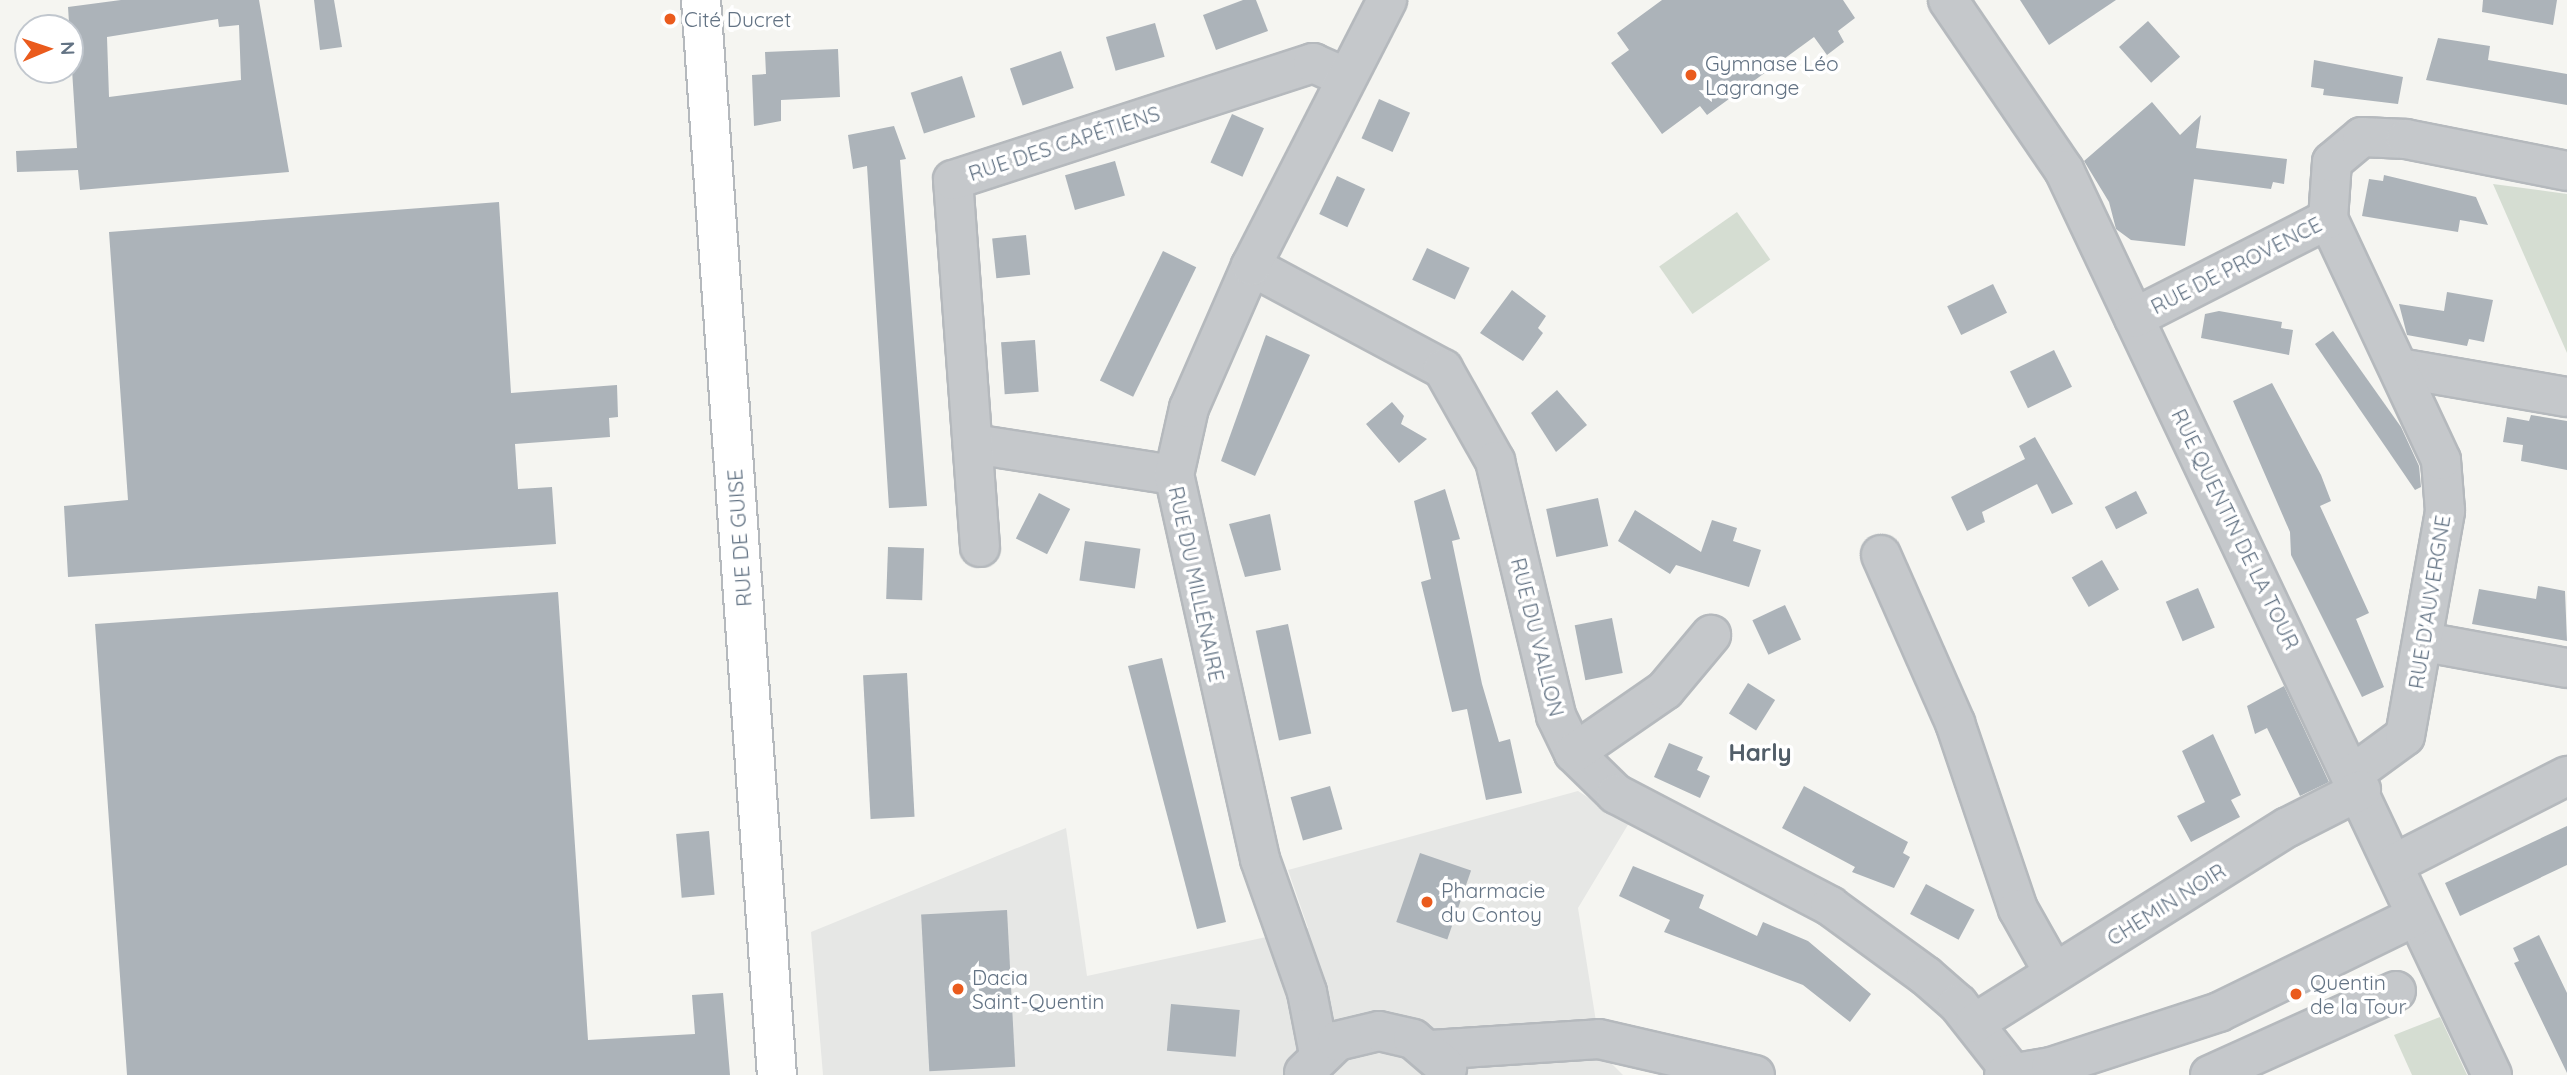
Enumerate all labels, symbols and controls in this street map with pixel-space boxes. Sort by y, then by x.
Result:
place label: Cité Ducret [684,6,791,32]
marker: Cité Ducret [662,11,678,27]
north arrow [14,14,84,84]
text: N [56,41,80,56]
place label: Gymnase Léo Lagrange [1705,50,1839,100]
marker: Gymnase Léo Lagrange [1683,67,1699,83]
street label: RUE DES CAPÉTIENS [965,100,1163,186]
street label: RUE DE PROVENCE [2146,211,2326,319]
street label: RUE QUENTIN DE LA TOUR [2167,405,2305,653]
street label: RUE DE GUISE [722,468,756,608]
street label: RUE DU MILLÉNAIRE [1164,484,1230,684]
street label: RUE D'AUVERGNE [2403,513,2455,691]
street label: RUE DU VALLON [1506,555,1570,719]
district label: Harly [1729,739,1791,767]
street label: CHEMIN NOIR [2102,858,2230,950]
place label: Pharmacie du Contoy [1441,877,1545,927]
marker: Pharmacie du Contoy [1419,894,1435,910]
place label: Dacia Saint-Quentin [972,964,1104,1014]
place label: Quentin de la Tour [2310,969,2406,1019]
marker: Dacia Saint-Quentin [950,981,966,997]
marker: Quentin de la Tour [2288,986,2304,1002]

